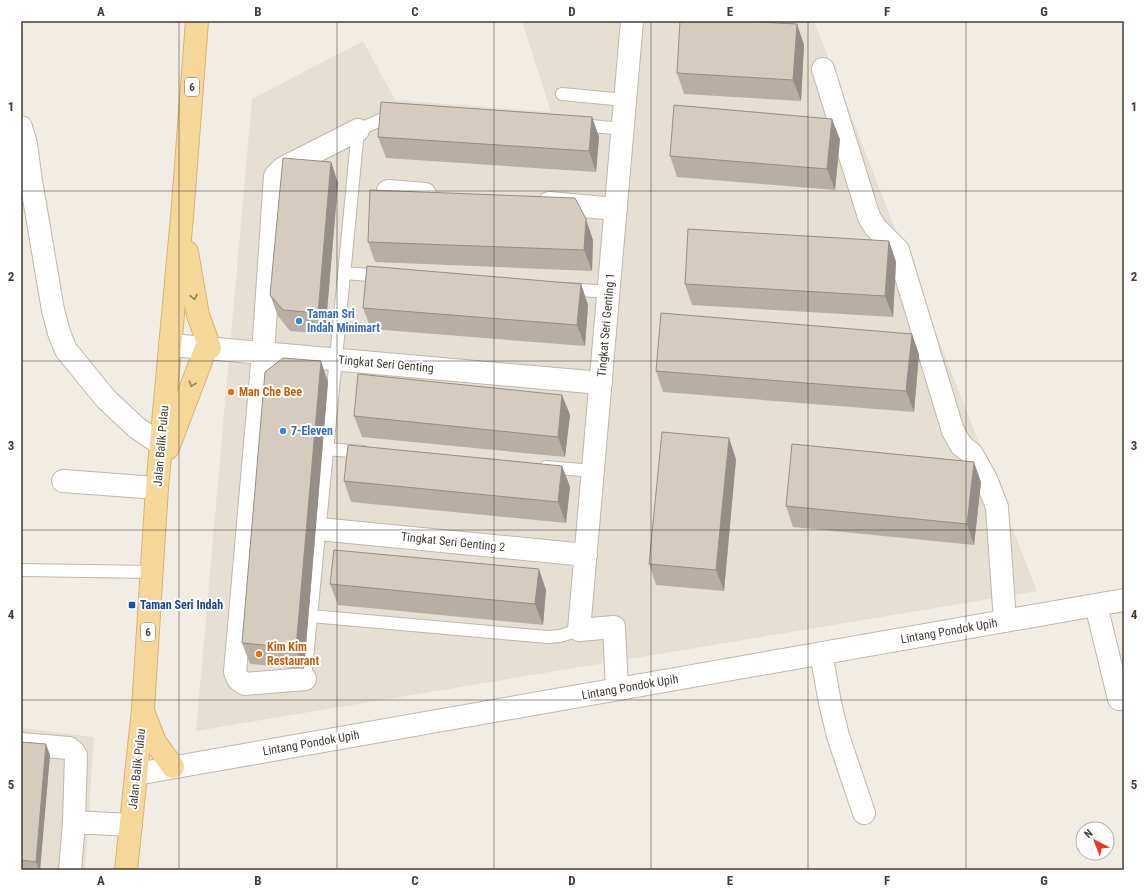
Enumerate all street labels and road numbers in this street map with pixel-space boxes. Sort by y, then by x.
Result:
road number: 6 [185,78,199,96]
street label: Tingkat Seri Genting 1 [594,272,618,378]
street label: Tingkat Seri Genting [338,353,434,375]
street label: Jalan Balik Pulau [150,405,172,487]
street label: Tingkat Seri Genting 2 [400,530,506,554]
street label: Lintang Pondok Upih [900,616,999,646]
road number: 6 [141,623,155,641]
street label: Lintang Pondok Upih [581,672,680,702]
street label: Jalan Balik Pulau [126,728,148,810]
street label: Lintang Pondok Upih [262,728,361,758]

